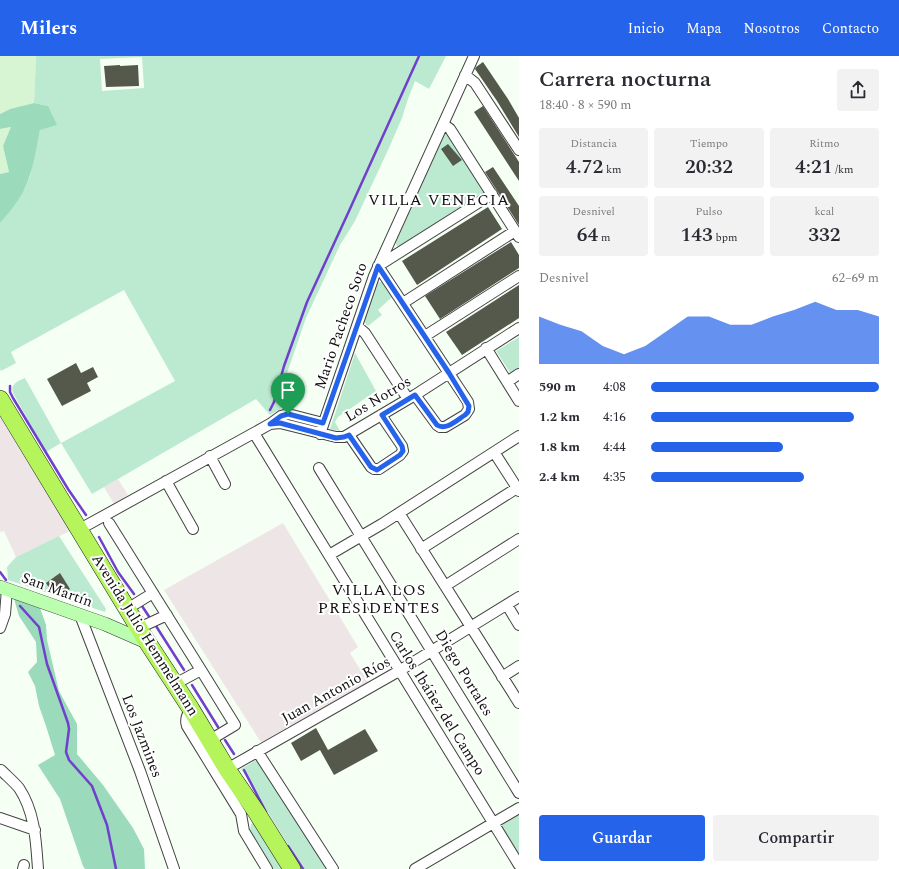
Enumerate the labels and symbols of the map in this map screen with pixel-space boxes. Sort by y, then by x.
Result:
district label: VILLA VENECIA [368,188,510,212]
street label: Mario Pacheco Soto [309,259,373,393]
street label: Los Notros [340,370,416,428]
pin [271,373,305,414]
street label: Avenida Julio Hemmelmann [86,549,205,721]
street label: San Martín [18,566,96,614]
district label: VILLA LOS PRESIDENTES [318,578,440,620]
street label: Diego Portales [429,625,499,721]
street label: Carlos Ibáñez del Campo [383,626,491,780]
street label: Juan Antonio Ríos [277,650,395,730]
street label: Los Jazmines [116,691,168,781]

